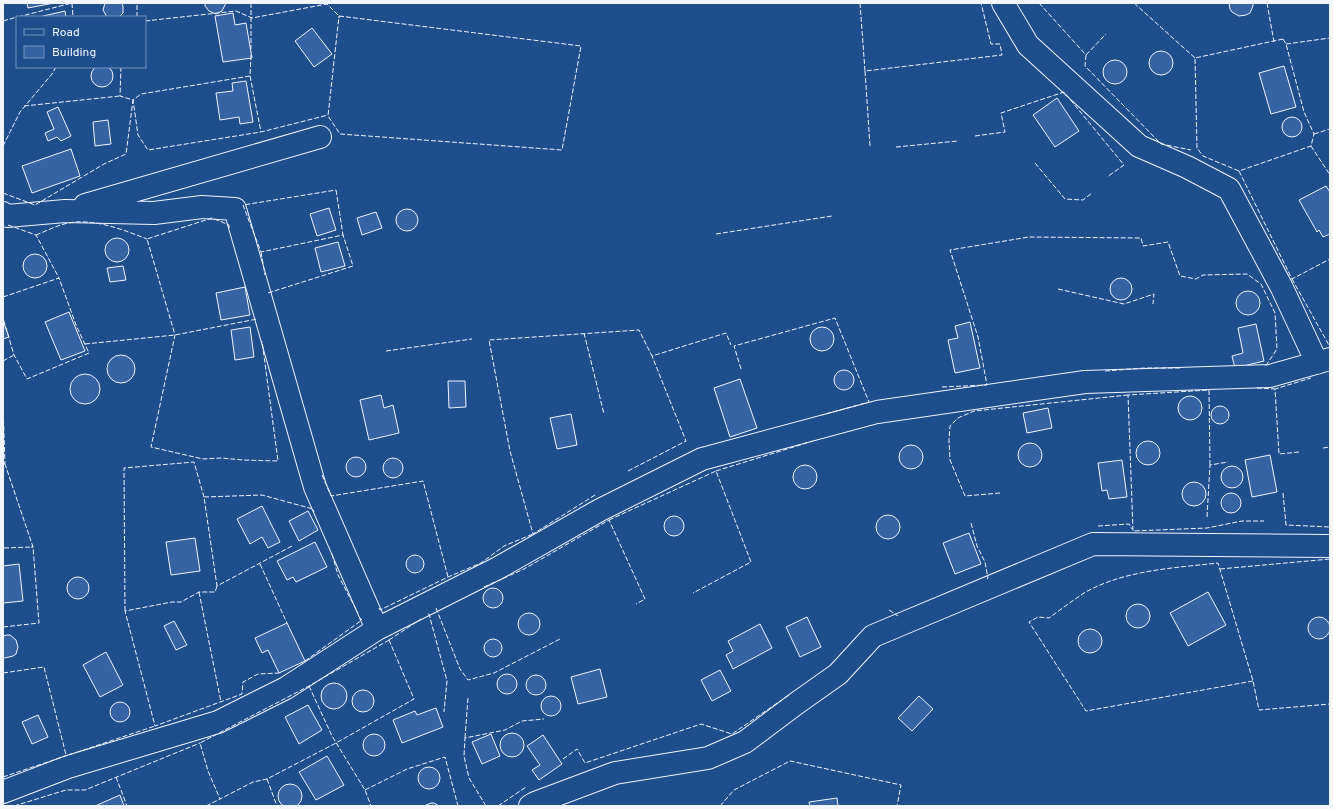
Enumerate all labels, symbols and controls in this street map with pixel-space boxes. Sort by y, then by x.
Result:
legend [16,16,146,68]
text: Road [52,25,80,41]
text: Building [52,45,96,61]

